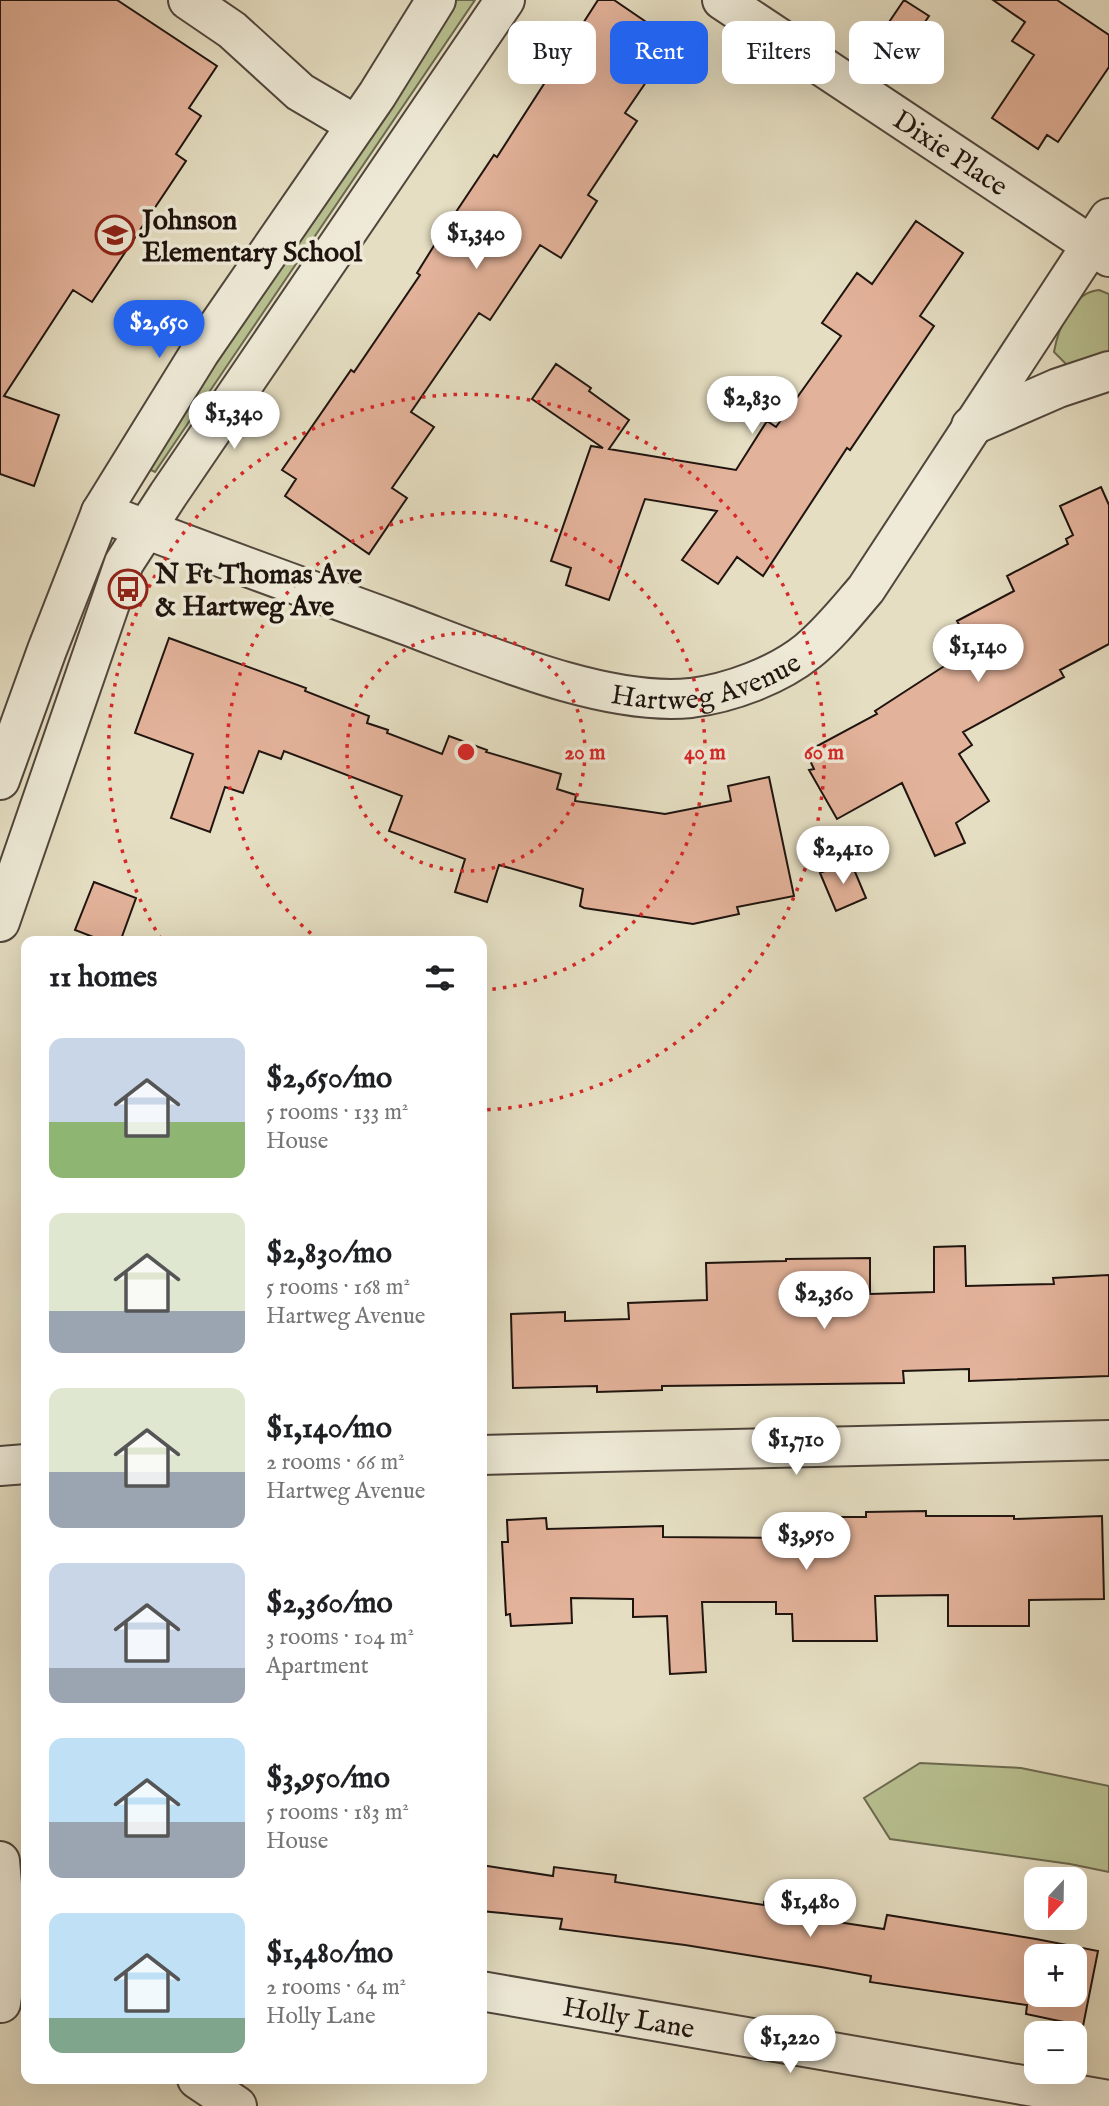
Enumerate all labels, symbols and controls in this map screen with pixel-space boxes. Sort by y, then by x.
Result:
chip: Buy [508,21,596,84]
chip: Rent [610,21,708,84]
chip: Filters [722,21,835,84]
chip: New [849,21,944,84]
street label: Dixie Place [886,103,1014,205]
place label: Johnson Elementary School [138,204,363,271]
pin: $1,340 [419,212,533,271]
school or university icon: Johnson Elementary School [94,214,136,256]
text: $1,340 [447,219,505,248]
pin: $2,650 [102,300,216,360]
text: $2,650 [130,308,188,337]
pin: $2,830 [695,376,809,436]
text: $2,830 [723,384,781,413]
pin: $1,340 [177,392,291,451]
text: $1,340 [205,399,263,428]
place label: N Ft Thomas Ave & Hartweg Ave [154,558,362,625]
bus stop icon: N Ft Thomas Ave & Hartweg Ave [107,568,149,610]
pin: $1,140 [921,624,1035,684]
text: $1,140 [949,632,1007,661]
street label: Hartweg Avenue [608,646,808,719]
centre of rings [454,740,478,764]
text: 20 m [565,740,606,767]
text: 40 m [684,740,726,767]
text: 60 m [804,740,845,767]
pin: $2,410 [786,826,900,886]
text: $2,410 [812,834,874,863]
text: 11 homes [49,959,157,997]
icon: filters [421,959,459,997]
text: $2,650/mo [266,1060,392,1098]
icon: home [105,1066,189,1150]
text: 5 rooms · 133 m² [266,1098,409,1127]
text: House [266,1127,328,1156]
text: $2,830/mo [266,1235,392,1273]
icon: home [105,1241,189,1325]
pin: $2,360 [767,1272,881,1331]
text: 5 rooms · 168 m² [266,1273,410,1302]
text: $2,360 [794,1279,854,1308]
text: Hartweg Avenue [266,1302,425,1331]
text: $1,140/mo [266,1410,392,1448]
icon: home [105,1416,189,1500]
pin: $1,710 [739,1418,853,1477]
text: $1,710 [768,1425,824,1454]
text: 2 rooms · 66 m² [266,1448,405,1477]
text: Hartweg Avenue [266,1477,425,1506]
pin: $3,950 [749,1512,863,1572]
text: $3,950 [777,1520,835,1549]
text: $2,360/mo [266,1585,393,1623]
icon: home [105,1591,189,1675]
text: 3 rooms · 104 m² [266,1623,414,1652]
text: Apartment [266,1652,369,1681]
text: $3,950/mo [266,1760,390,1798]
icon: home [105,1766,189,1850]
text: 5 rooms · 183 m² [266,1798,409,1827]
text: House [266,1827,328,1856]
north arrow [1024,1867,1087,1930]
map controls [1024,1867,1087,2084]
pin: $1,480 [753,1880,867,1939]
text: $1,480 [780,1887,840,1916]
text: $1,480/mo [266,1935,393,1973]
icon: home [105,1941,189,2025]
button: + [1024,1944,1087,2007]
text: 2 rooms · 64 m² [266,1973,406,2002]
street label: Holly Lane [560,1990,697,2048]
text: Holly Lane [266,2002,375,2031]
pin: $1,220 [733,2016,847,2075]
button: − [1024,2021,1087,2084]
text: $1,220 [760,2023,820,2052]

